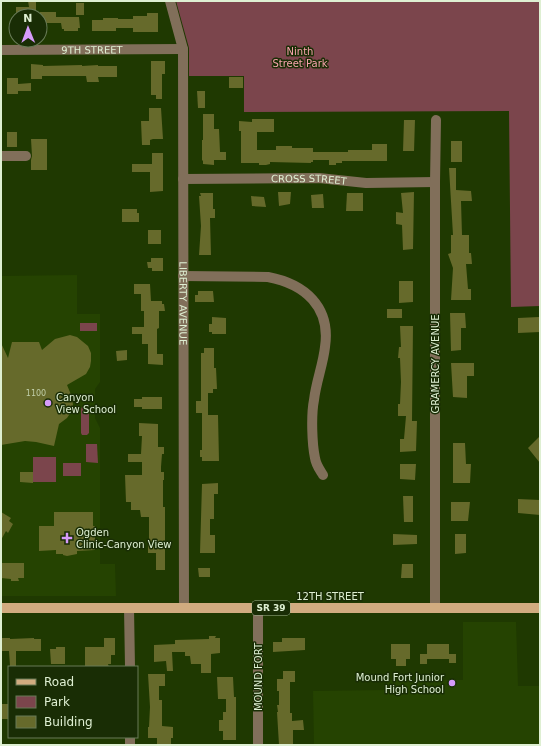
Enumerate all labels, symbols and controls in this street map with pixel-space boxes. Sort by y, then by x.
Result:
north arrow [8,8,48,48]
text: N [23,12,33,25]
street label: 9TH STREET [61,44,124,55]
park label: Ninth Street Park [272,46,328,69]
street label: CROSS STREET [271,172,348,187]
street label: LIBERTY AVENUE [178,261,189,345]
street label: GRAMERCY AVENUE [430,314,441,414]
house number: 1100 [26,389,46,398]
place label: Canyon View School [56,392,116,415]
marker: Canyon View School [43,398,53,408]
place label: Ogden Clinic-Canyon View [76,527,172,550]
marker: Ogden Clinic-Canyon View [61,532,73,544]
street label: 12TH STREET [296,591,365,602]
road number: SR 39 [252,601,290,615]
street label: MOUND FORT [253,642,264,711]
legend [8,666,138,738]
place label: Mound Fort Junior High School [356,672,445,695]
text: Road [44,675,74,689]
marker: Mound Fort Junior High School [447,678,457,688]
text: Park [44,695,70,709]
text: Building [44,715,93,729]

